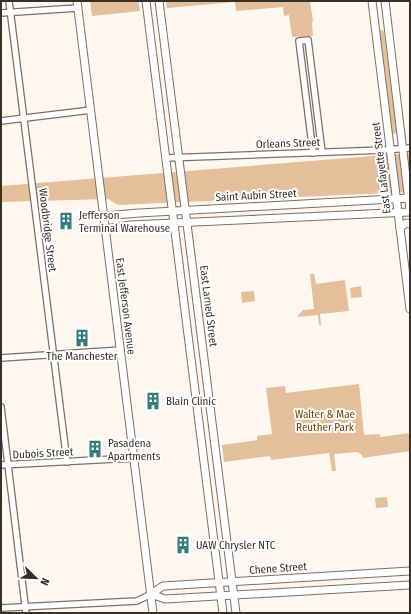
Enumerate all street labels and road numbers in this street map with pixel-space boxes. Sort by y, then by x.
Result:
street label: East Lafayette Street [369,121,394,214]
street label: Orleans Street [256,136,321,151]
street label: Saint Aubin Street [215,187,297,204]
street label: Woodbridge Street [36,188,59,273]
street label: East Jefferson Avenue [113,257,138,355]
street label: East Larned Street [197,265,220,348]
street label: Dubois Street [12,445,74,462]
street label: Chene Street [249,560,308,577]

